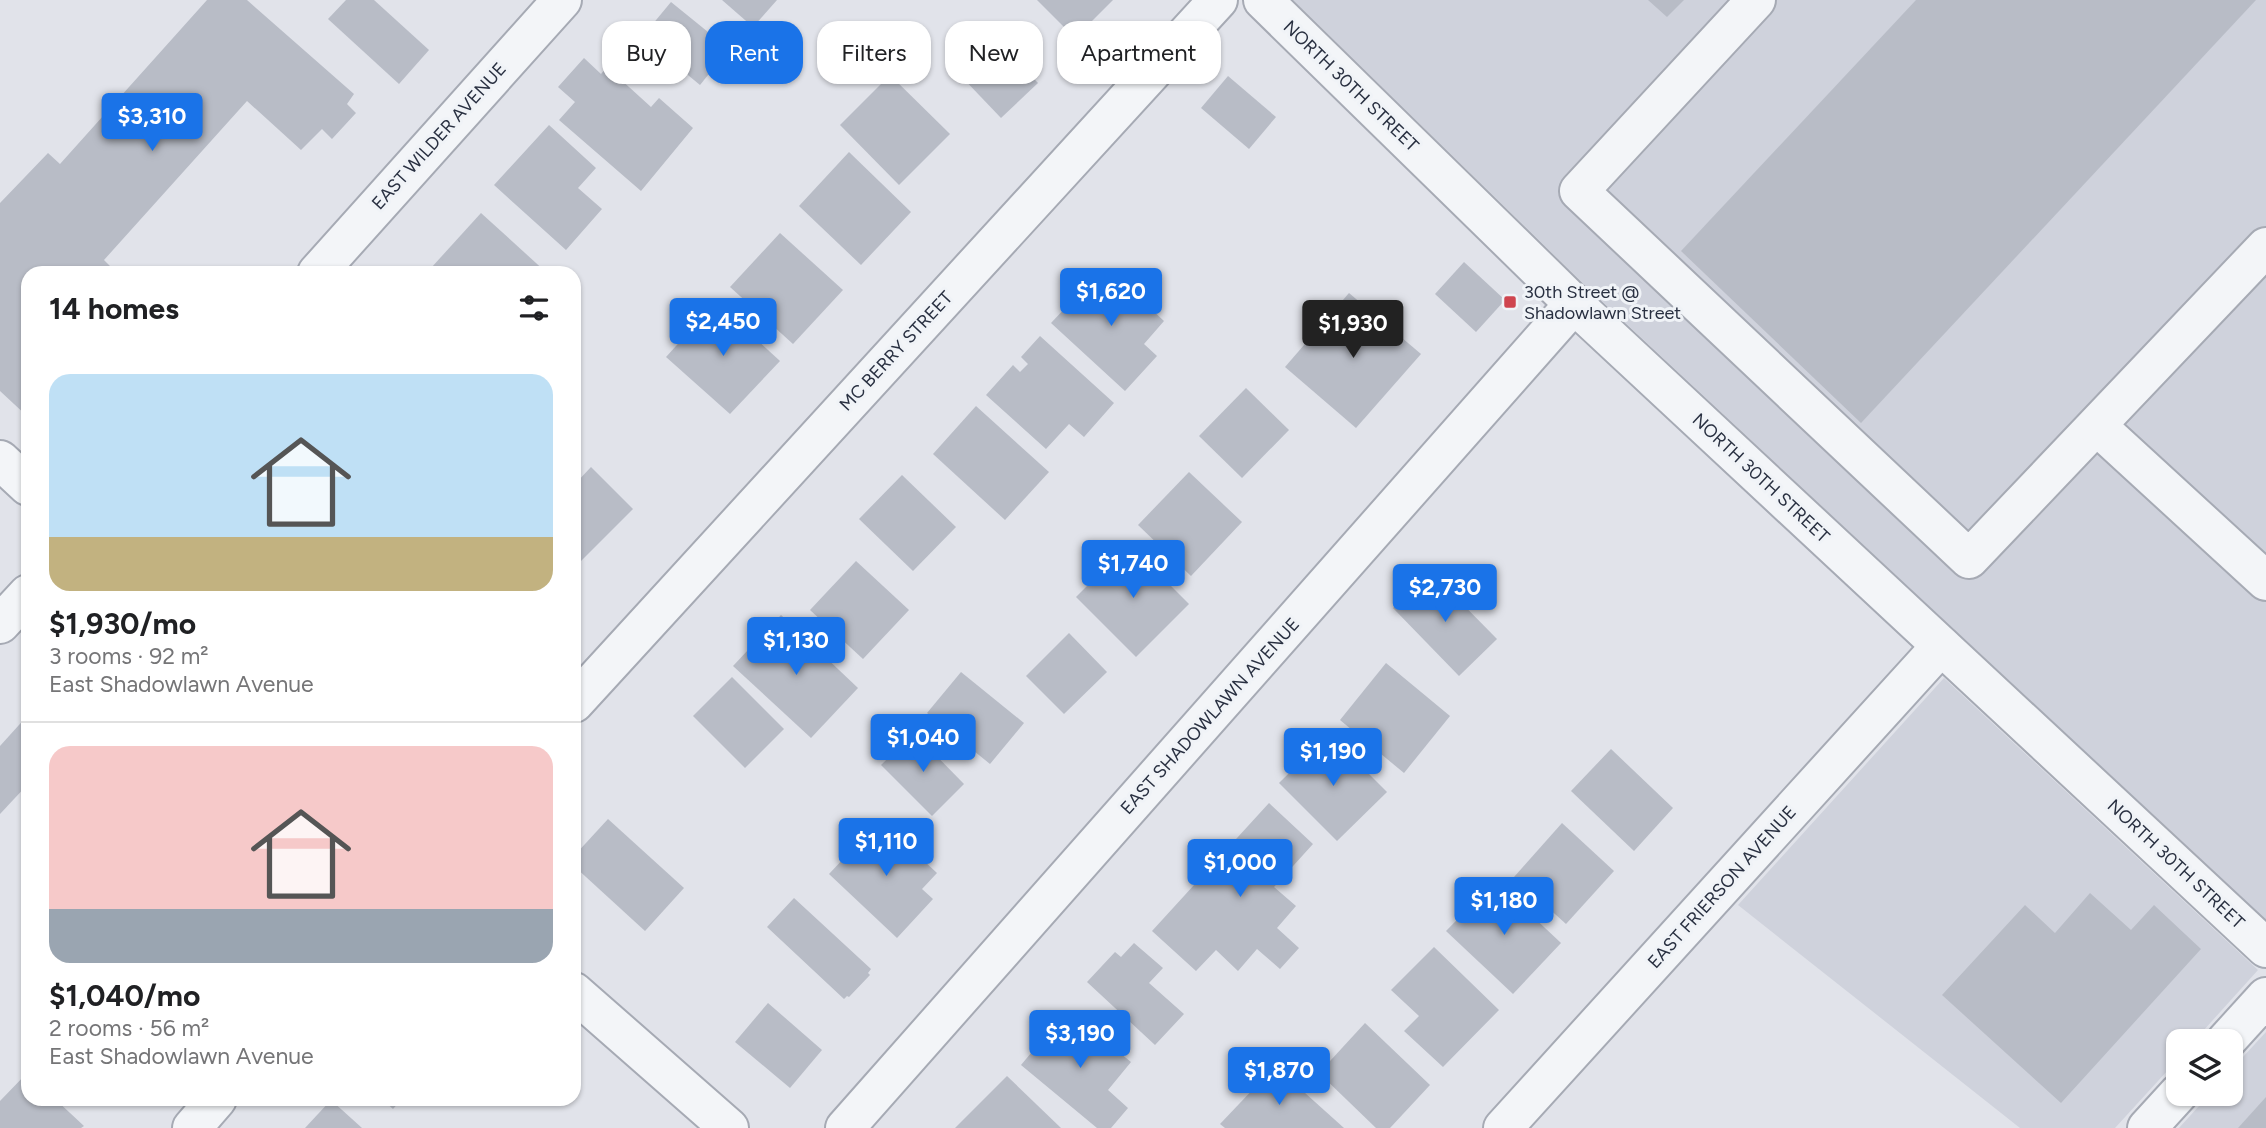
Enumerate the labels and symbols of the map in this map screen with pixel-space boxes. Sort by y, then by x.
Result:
street label: NORTH 30TH STREET [1279,16,1423,156]
street label: EAST WILDER AVENUE [367,58,511,214]
pin: $3,310 [95,94,209,153]
pin: $1,620 [1054,268,1168,328]
place label: 30th Street @ Shadowlawn Street [1524,281,1681,324]
street label: MC BERRY STREET [835,287,957,415]
marker: 30th Street @ Shadowlawn Street [1502,294,1518,310]
pin: $2,450 [666,298,780,358]
pin: $1,930 [1296,300,1410,360]
street label: NORTH 30TH STREET [1688,409,1834,547]
pin: $1,740 [1076,540,1190,600]
pin: $2,730 [1388,564,1502,624]
street label: EAST SHADOWLAWN AVENUE [1116,613,1304,819]
pin: $1,130 [739,618,853,677]
pin: $1,040 [866,714,980,774]
pin: $1,190 [1276,728,1390,788]
street label: NORTH 30TH STREET [2103,795,2249,933]
street label: EAST FRIERSON AVENUE [1643,801,1801,973]
pin: $1,110 [829,818,943,878]
pin: $1,000 [1183,839,1297,899]
pin: $1,180 [1447,878,1561,937]
pin: $3,190 [1023,1010,1137,1070]
pin: $1,870 [1222,1048,1336,1107]

